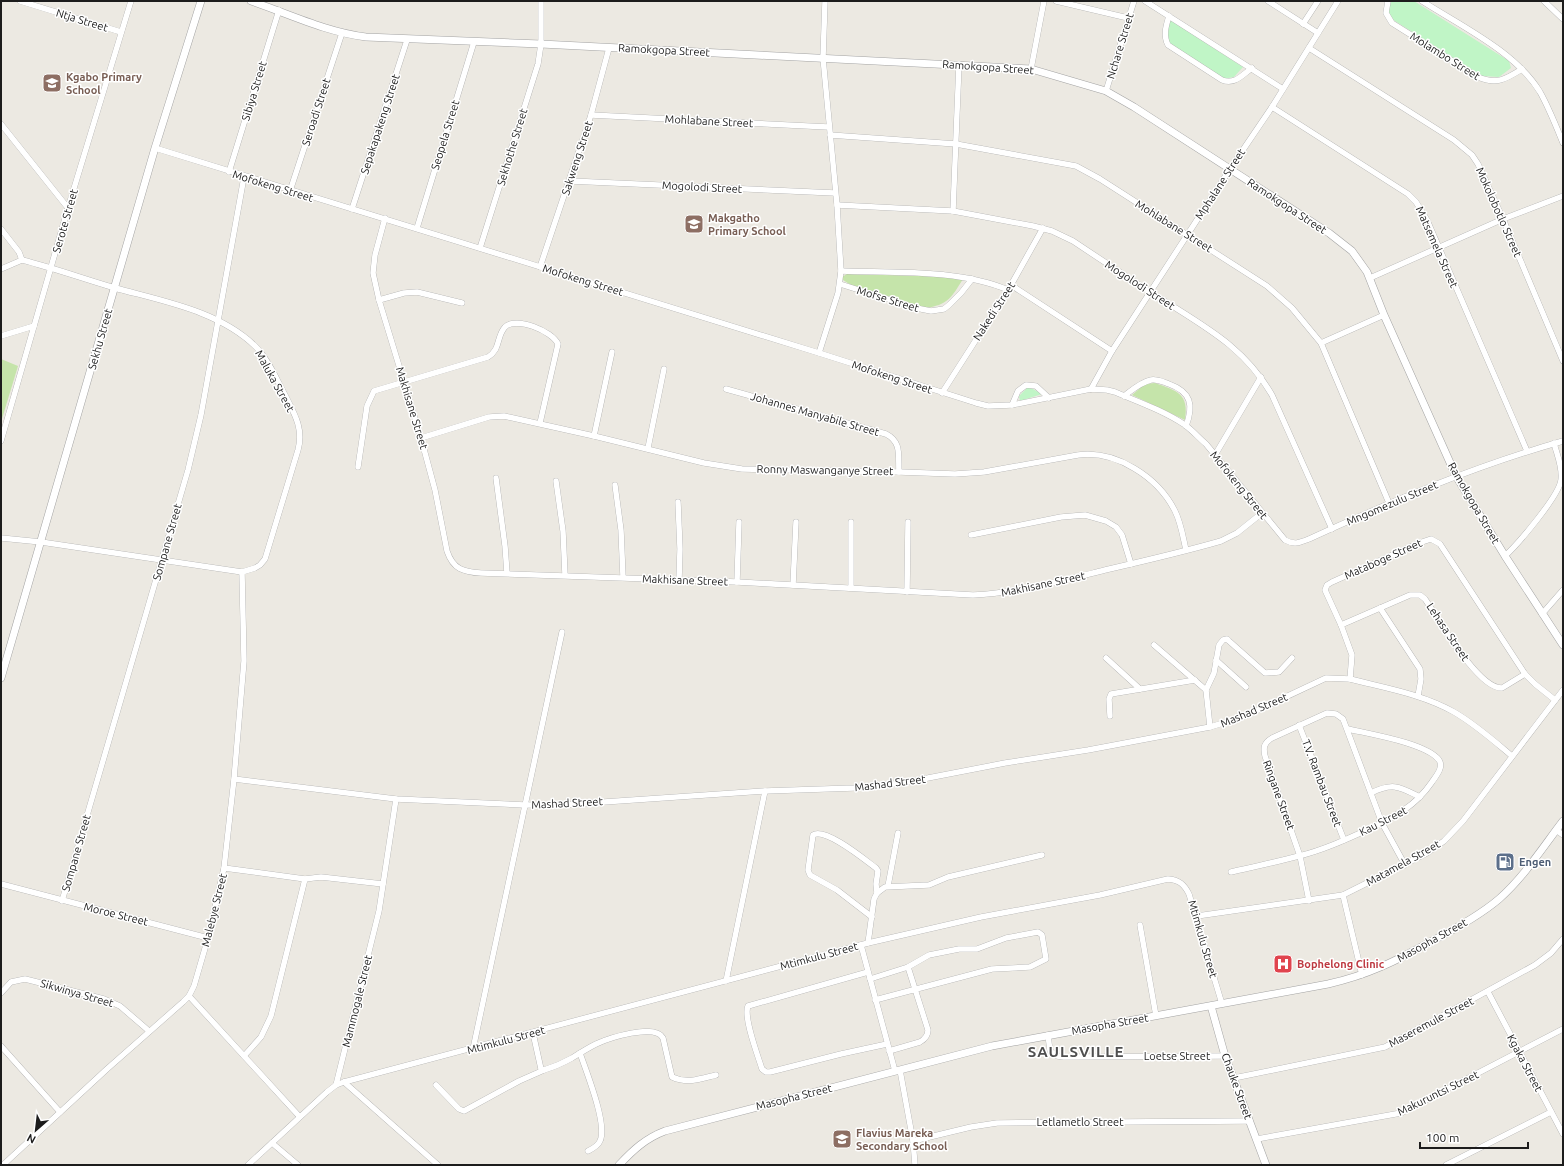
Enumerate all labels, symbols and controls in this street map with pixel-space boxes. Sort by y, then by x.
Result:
street label: Ntja Street [55,6,110,34]
street label: Nchare Street [1104,11,1136,80]
street label: Molambo Street [1408,30,1483,83]
street label: Ramokgopa Street [618,42,711,58]
street label: Ramokgopa Street [942,58,1035,76]
street label: Sibiya Street [239,59,269,122]
place label: Kgabo Primary School [66,71,142,96]
school or university icon: Kgabo Primary School [41,72,63,94]
street label: Sepakapakeng Street [358,72,402,176]
street label: Seroadi Street [299,76,333,147]
street label: Seopela Street [429,98,462,171]
street label: Sekhothe Street [495,106,530,187]
street label: Mohlabane Street [664,113,754,129]
street label: Sakweng Street [559,119,595,197]
street label: Mphalane Street [1193,146,1248,222]
street label: Mokolobotlo Street [1474,165,1524,259]
street label: Mofokeng Street [231,168,316,204]
street label: Ramokgopa Street [1245,176,1329,236]
street label: Mogolodi Street [662,179,743,195]
street label: Serote Street [50,187,80,254]
street label: Mohlabane Street [1133,197,1215,255]
street label: Matsemela Street [1414,204,1461,290]
place label: Makgatho Primary School [708,212,787,237]
school or university icon: Makgatho Primary School [683,213,705,235]
street label: Mogolodi Street [1103,258,1178,312]
street label: Mofokeng Street [541,262,626,298]
street label: Nakedi Street [971,279,1018,342]
street label: Mofse Street [856,284,921,314]
street label: Sekhu Street [86,306,115,371]
street label: Maluka Street [253,348,297,415]
street label: Mofokeng Street [850,358,934,396]
street label: Makhisane Street [394,365,430,451]
street label: Johannes Manyabile Street [749,390,881,438]
street label: Mofokeng Street [1208,449,1270,522]
street label: Ramokgopa Street [1446,460,1502,546]
street label: Ronny Maswanganye Street [757,463,894,477]
street label: Mngomezulu Street [1345,478,1440,528]
street label: Sompane Street [150,502,184,582]
street label: Mataboge Street [1342,536,1424,581]
street label: Makhisane Street [1000,569,1087,599]
street label: Makhisane Street [642,573,729,588]
street label: Lehasa Street [1424,601,1472,664]
street label: Mashad Street [1219,690,1290,730]
street label: T.V. Rambau Street [1300,738,1344,829]
street label: Ringane Street [1261,758,1297,832]
street label: Mashad Street [854,773,927,793]
street label: Mashad Street [531,795,604,811]
street label: Kau Street [1357,804,1409,838]
street label: Sompane Street [59,813,93,893]
street label: Matamela Street [1364,837,1443,888]
fuel station icon: Engen [1494,851,1516,873]
place label: Engen [1519,856,1551,868]
street label: Malebye Street [199,871,229,948]
street label: Mtimkulu Street [1186,899,1220,980]
street label: Moroe Street [83,900,150,928]
street label: Masopha Street [1395,916,1470,964]
street label: Mtimkulu Street [779,940,860,972]
street label: Mammogale Street [340,953,374,1048]
hospital icon: Bophelong Clinic [1272,953,1294,975]
place label: Bophelong Clinic [1297,958,1385,970]
street label: Sikwinya Street [39,977,116,1009]
street label: Maseremule Street [1387,994,1476,1049]
street label: Masopha Street [1071,1011,1150,1037]
street label: Mtimkulu Street [466,1024,547,1056]
street label: Kgaka Street [1505,1032,1545,1094]
district label: SAULSVILLE [1028,1043,1124,1060]
street label: Loetse Street [1144,1050,1211,1062]
street label: Chauke Street [1219,1051,1255,1121]
street label: Makuruntsi Street [1395,1068,1481,1118]
street label: Masopha Street [755,1082,834,1112]
north arrow [16,1110,56,1150]
street label: Letlametlo Street [1037,1116,1124,1128]
scale bar [1420,1124,1528,1150]
place label: Flavius Mareka Secondary School [856,1127,948,1152]
school or university icon: Flavius Mareka Secondary School [831,1128,853,1150]
text: 100 m [1426,1131,1459,1144]
text: N [25,1132,38,1146]

